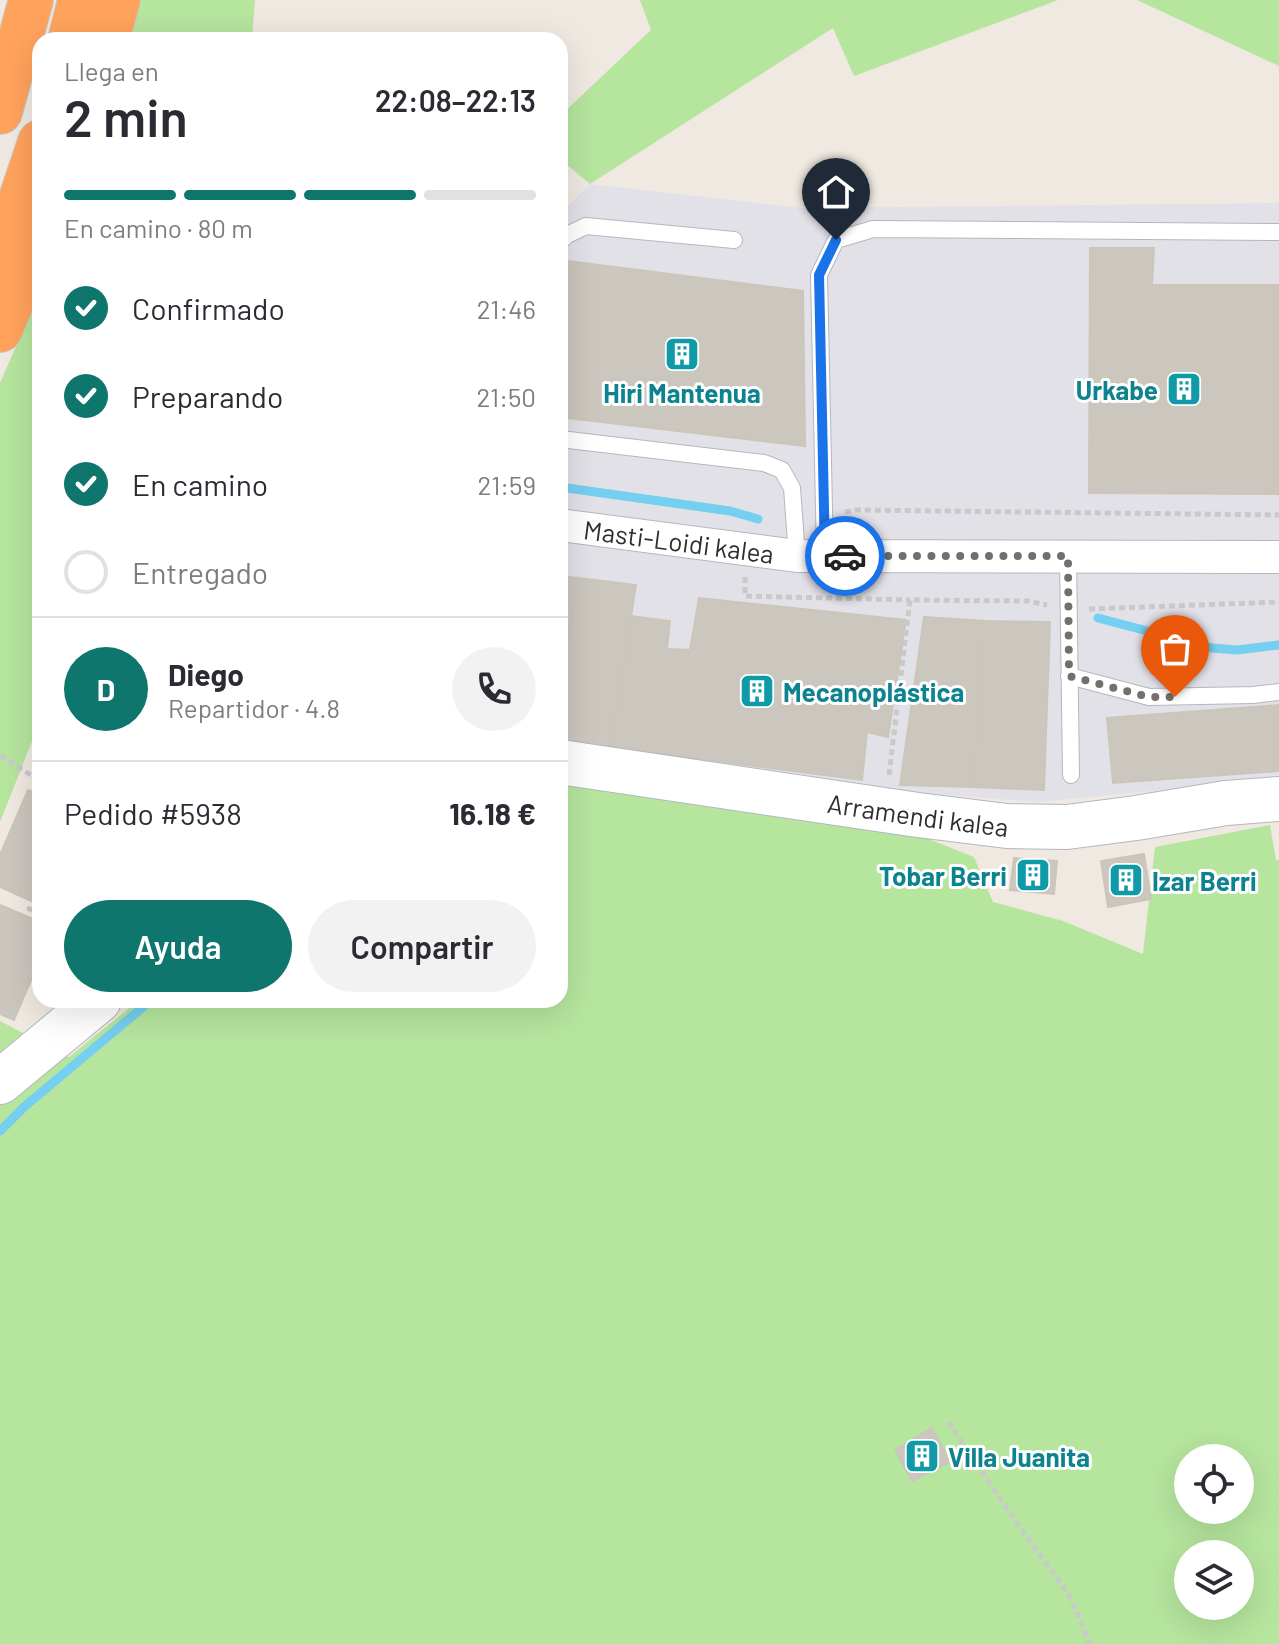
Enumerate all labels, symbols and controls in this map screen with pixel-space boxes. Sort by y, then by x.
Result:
text: Llega en [64,55,159,86]
text: 22:08–22:13 [375,82,536,118]
text: 2 min [64,85,188,147]
pin [802,158,870,240]
icon: home [814,170,858,214]
text: En camino · 80 m [64,212,253,243]
icon: check [64,286,108,330]
text: Confirmado [132,290,285,326]
text: 21:46 [477,293,536,324]
building icon: Hiri Mantenua [663,335,701,373]
building icon: Urkabe [1165,370,1203,408]
icon: check [64,374,108,418]
place label: Urkabe [1076,374,1158,405]
place label: Hiri Mantenua [603,377,761,408]
text: Preparando [132,378,283,414]
text: 21:50 [476,381,536,412]
icon: check [64,462,108,506]
text: En camino [132,466,268,502]
text: 21:59 [478,469,536,500]
street label: Masti-Loidi kalea [582,513,776,568]
courier [805,516,885,596]
icon: car [823,534,867,578]
text: Entregado [132,554,268,590]
pin [1141,615,1209,697]
icon: bag [1153,627,1197,671]
button: phone [452,647,536,731]
text: Diego [168,656,244,692]
text: D [97,671,115,707]
building icon: Mecanoplástica [738,672,776,710]
place label: Mecanoplástica [783,676,964,707]
text: Repartidor · 4.8 [168,692,340,723]
street label: Arramendi kalea [826,786,1010,842]
text: Pedido #5938 [64,795,242,831]
text: 16.18 € [449,795,536,831]
building icon: Tobar Berri [1014,856,1052,894]
place label: Tobar Berri [879,860,1007,891]
building icon: Izar Berri [1107,861,1145,899]
place label: Izar Berri [1152,865,1257,896]
button: Ayuda [64,900,292,992]
button: Compartir [308,900,536,992]
building icon: Villa Juanita [903,1437,941,1475]
place label: Villa Juanita [948,1441,1090,1472]
map controls [1174,1444,1254,1620]
button: locate [1174,1444,1254,1524]
button: layers [1174,1540,1254,1620]

